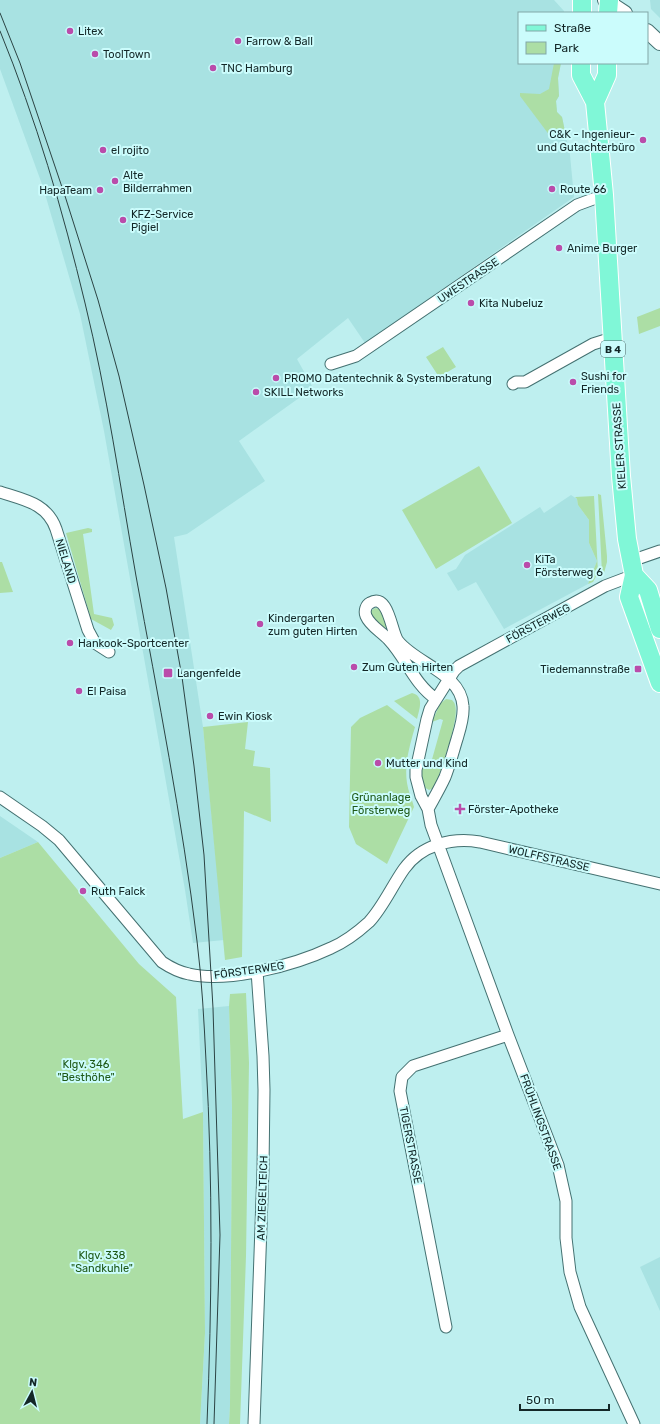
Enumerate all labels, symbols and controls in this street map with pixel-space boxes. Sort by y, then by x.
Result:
legend [518,12,648,64]
text: Straße [554,21,591,35]
place label: Litex [78,25,103,38]
marker: Litex [65,26,75,36]
place label: Farrow & Ball [246,35,313,48]
marker: Farrow & Ball [233,36,243,46]
text: Park [554,41,580,55]
place label: ToolTown [103,48,150,61]
marker: ToolTown [90,49,100,59]
place label: TNC Hamburg [221,62,293,75]
marker: TNC Hamburg [208,63,218,73]
place label: C&K - Ingenieur- und Gutachterbüro [537,128,635,154]
marker: C&K - Ingenieur- und Gutachterbüro [638,135,648,145]
place label: el rojito [111,144,149,157]
marker: el rojito [98,145,108,155]
place label: Alte Bilderrahmen [123,169,192,195]
marker: Alte Bilderrahmen [110,176,120,186]
place label: Route 66 [560,183,607,196]
place label: HapaTeam [39,184,92,197]
marker: Route 66 [547,184,557,194]
marker: HapaTeam [95,185,105,195]
place label: KFZ-Service Pigiel [131,208,193,234]
marker: KFZ-Service Pigiel [118,215,128,225]
place label: Anime Burger [567,242,638,255]
marker: Anime Burger [554,243,564,253]
street label: UWESTRASSE [435,255,502,306]
place label: Kita Nubeluz [479,297,544,310]
marker: Kita Nubeluz [466,298,476,308]
road number: B 4 [601,341,625,357]
place label: Sushi for Friends [581,370,627,396]
place label: PROMO Datentechnik & Systemberatung [284,372,492,385]
marker: PROMO Datentechnik & Systemberatung [271,373,281,383]
marker: Sushi for Friends [568,377,578,387]
place label: SKILL Networks [264,386,344,399]
marker: SKILL Networks [251,387,261,397]
street label: KIELER STRASSE [610,402,629,490]
street label: NIELAND [53,537,78,585]
place label: KiTa Försterweg 6 [535,553,603,579]
marker: KiTa Försterweg 6 [522,560,532,570]
street label: FÖRSTERWEG [504,601,573,646]
place label: Kindergarten zum guten Hirten [268,612,358,638]
marker: Kindergarten zum guten Hirten [255,619,265,629]
place label: Hankook-Sportcenter [78,637,189,650]
marker: Hankook-Sportcenter [65,638,75,648]
place label: Zum Guten Hirten [362,661,453,674]
marker: Zum Guten Hirten [349,662,359,672]
place label: Tiedemannstraße [540,663,630,676]
marker: Tiedemannstraße [633,664,643,674]
marker: Langenfelde [162,667,174,679]
place label: Langenfelde [177,667,241,680]
place label: El Paisa [87,685,126,698]
marker: El Paisa [74,686,84,696]
place label: Ewin Kiosk [218,710,273,723]
marker: Ewin Kiosk [205,711,215,721]
place label: Mutter und Kind [386,757,468,770]
marker: Mutter und Kind [373,758,383,768]
park label: Grünanlage Försterweg [351,791,411,817]
place label: Förster-Apotheke [468,803,559,816]
marker: Förster-Apotheke [455,804,465,814]
street label: WOLFFSTRASSE [507,843,591,874]
place label: Ruth Falck [91,885,145,898]
marker: Ruth Falck [78,886,88,896]
street label: FÖRSTERWEG [213,959,285,982]
park label: Klgv. 346 "Besthöhe" [57,1058,115,1084]
street label: FRÜHLINGSTRASSE [517,1072,564,1172]
street label: TIGERSTRASSE [397,1105,424,1185]
street label: AM ZIEGELTEICH [255,1155,270,1241]
park label: Klgv. 338 "Sandkuhle" [71,1249,133,1275]
north arrow [12,1372,52,1412]
text: N [28,1376,38,1390]
scale bar [520,1386,609,1412]
text: 50 m [526,1393,554,1407]

